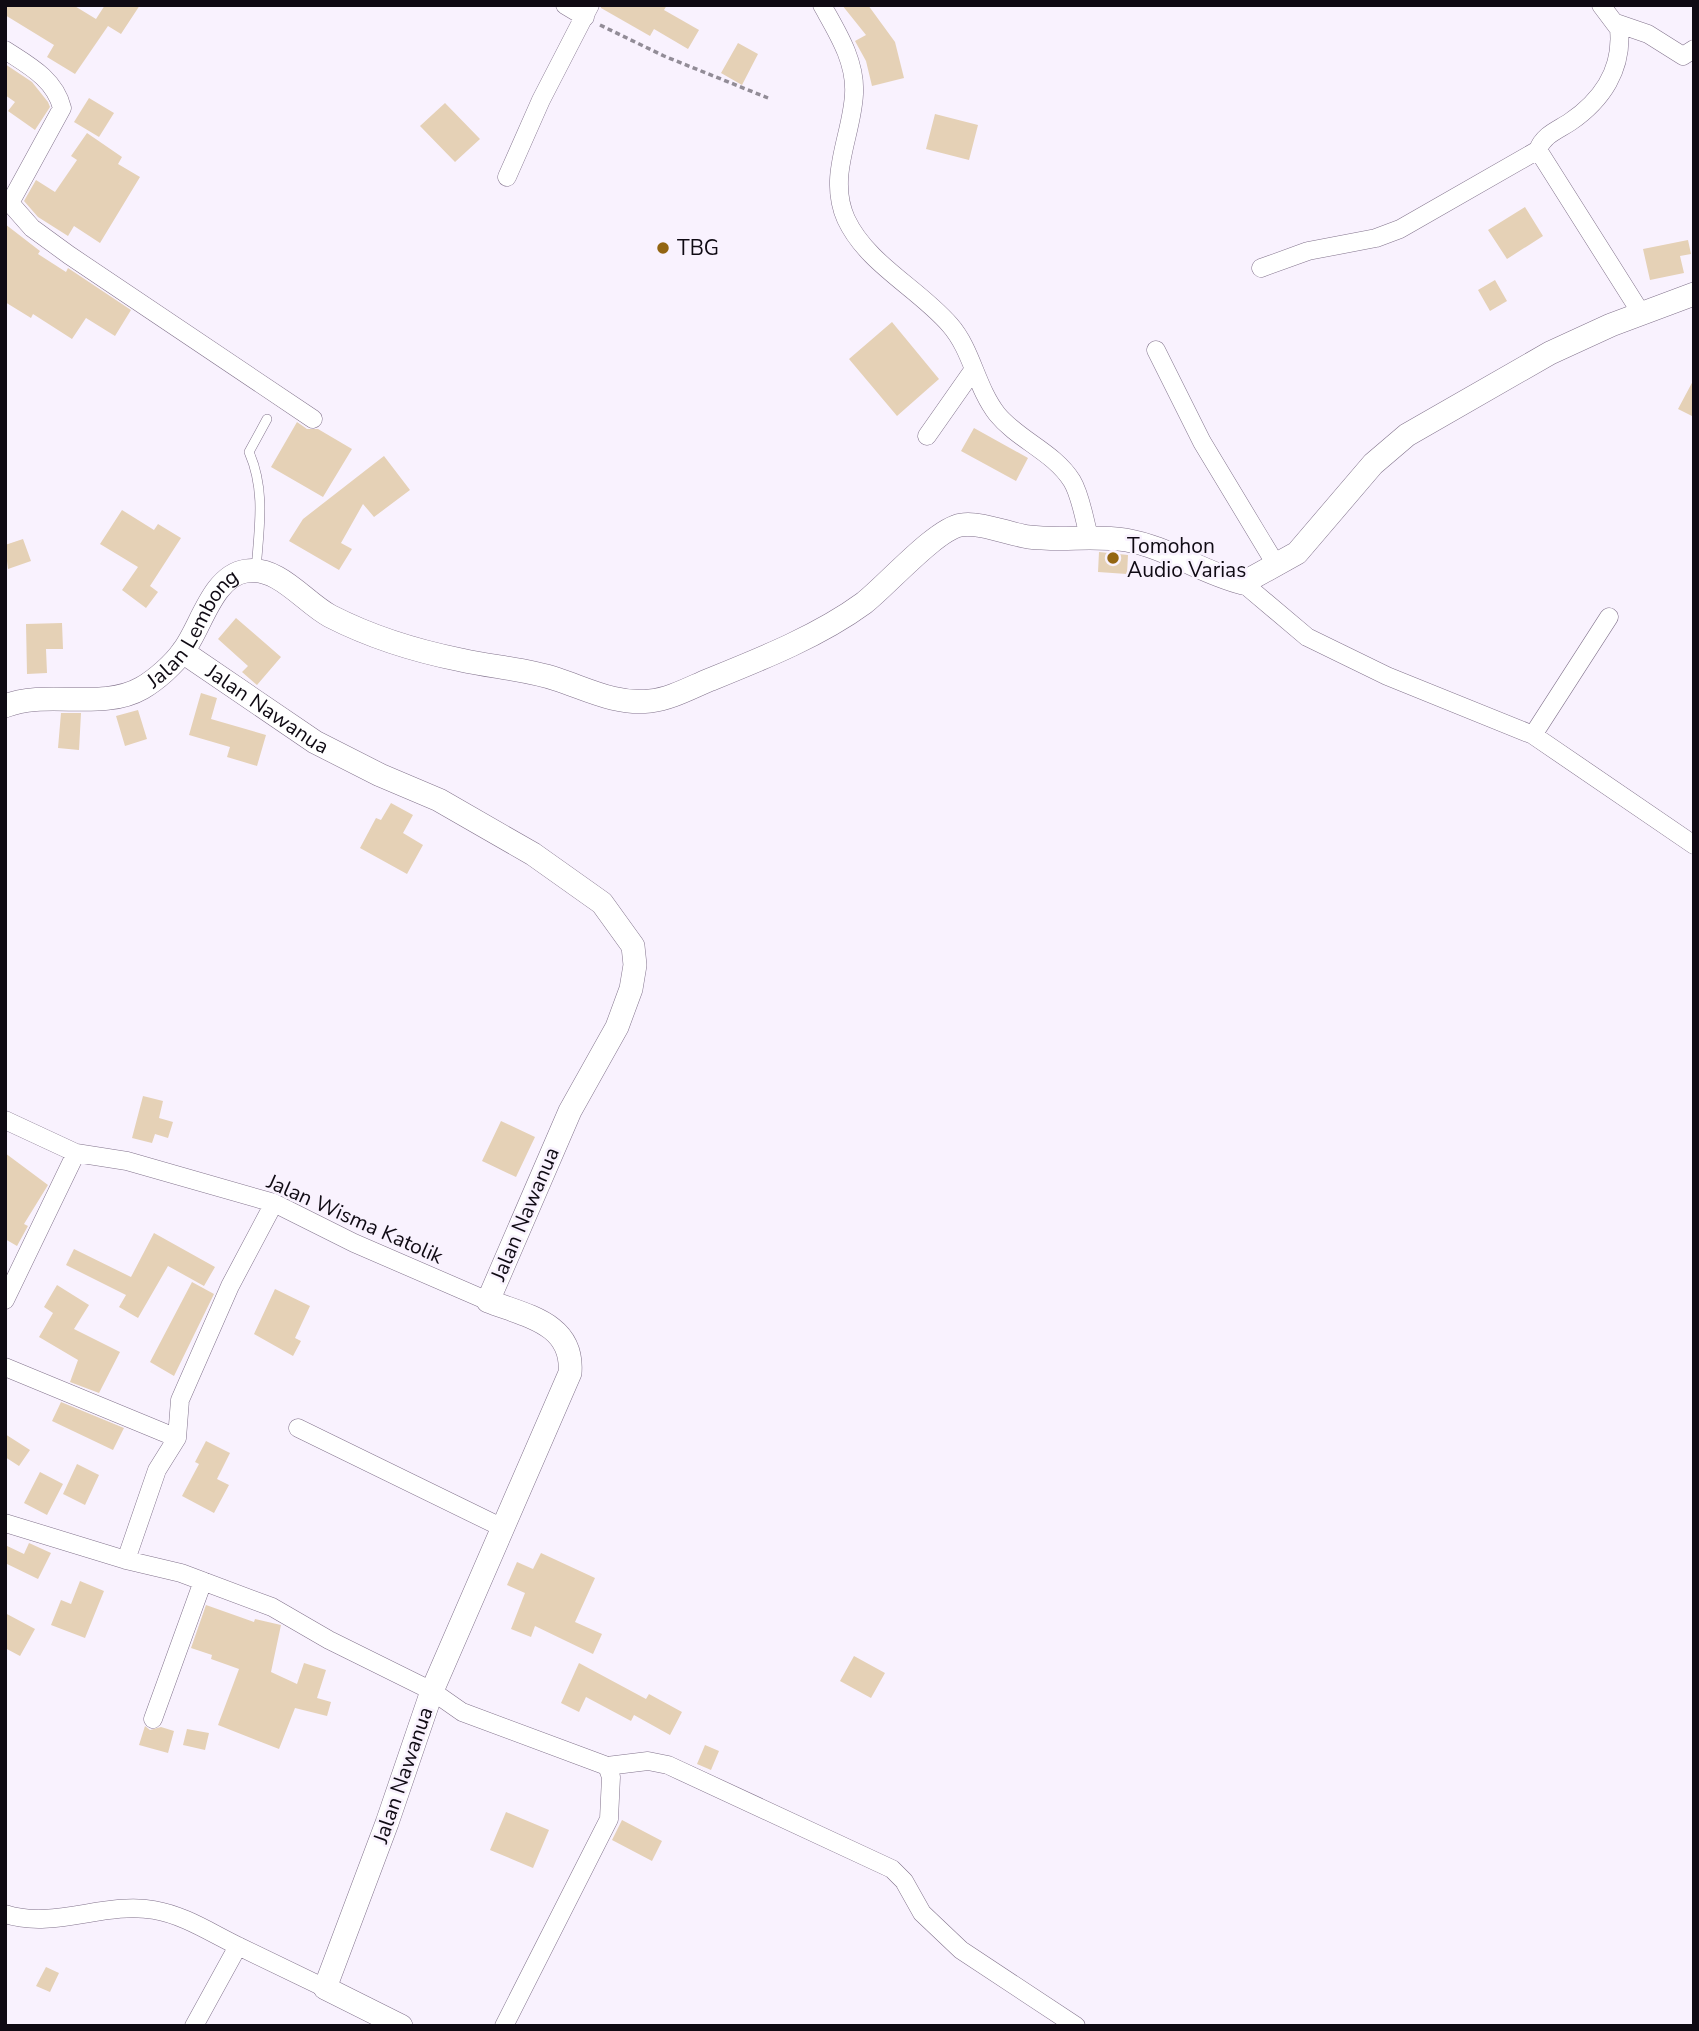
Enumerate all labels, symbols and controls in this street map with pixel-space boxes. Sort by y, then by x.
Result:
place label: TBG [677,234,719,262]
marker: TBG [655,240,671,256]
place label: Tomohon Audio Varias [1127,532,1246,584]
marker: Tomohon Audio Varias [1105,550,1121,566]
street label: Jalan Lembong [140,562,244,695]
street label: Jalan Nawanua [200,657,333,761]
street label: Jalan Nawanua [484,1143,566,1286]
street label: Jalan Wisma Katolik [262,1167,448,1271]
street label: Jalan Nawanua [366,1703,439,1848]

